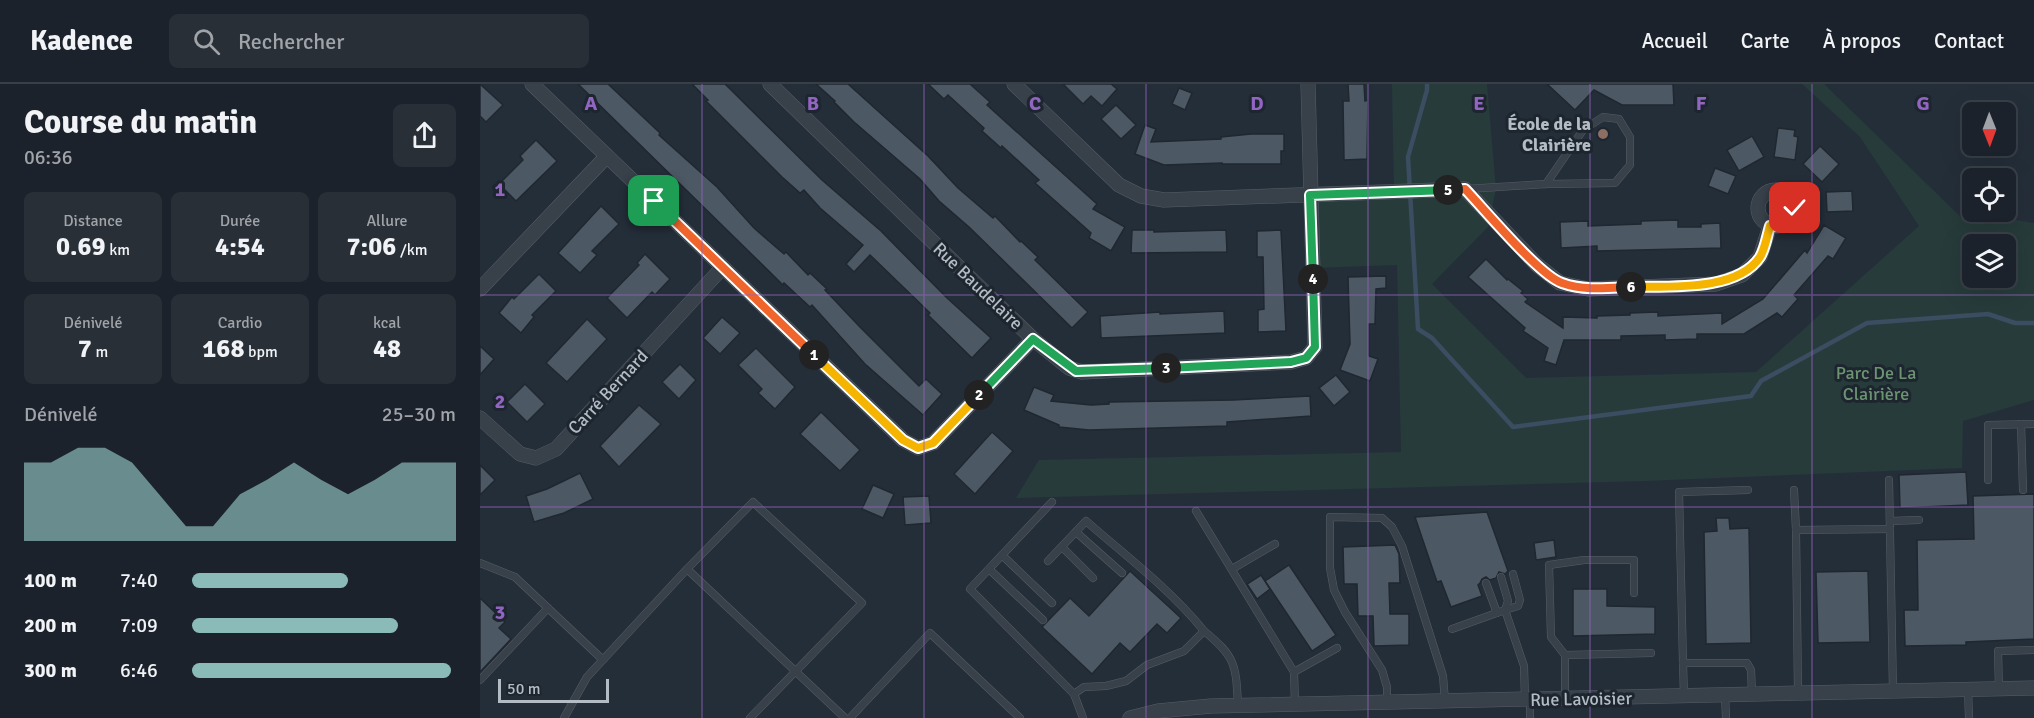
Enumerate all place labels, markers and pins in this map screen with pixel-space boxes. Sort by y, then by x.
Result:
place label: École de la Clairière [1507,113,1591,156]
marker: École de la Clairière [1596,127,1610,141]
pin [628,175,679,226]
pin: 5 [1433,175,1463,205]
pin [1769,182,1820,233]
pin: 4 [1298,264,1328,294]
pin: 6 [1616,272,1646,302]
pin: 1 [799,340,829,370]
pin: 3 [1151,353,1181,383]
pin: 2 [964,380,994,410]

